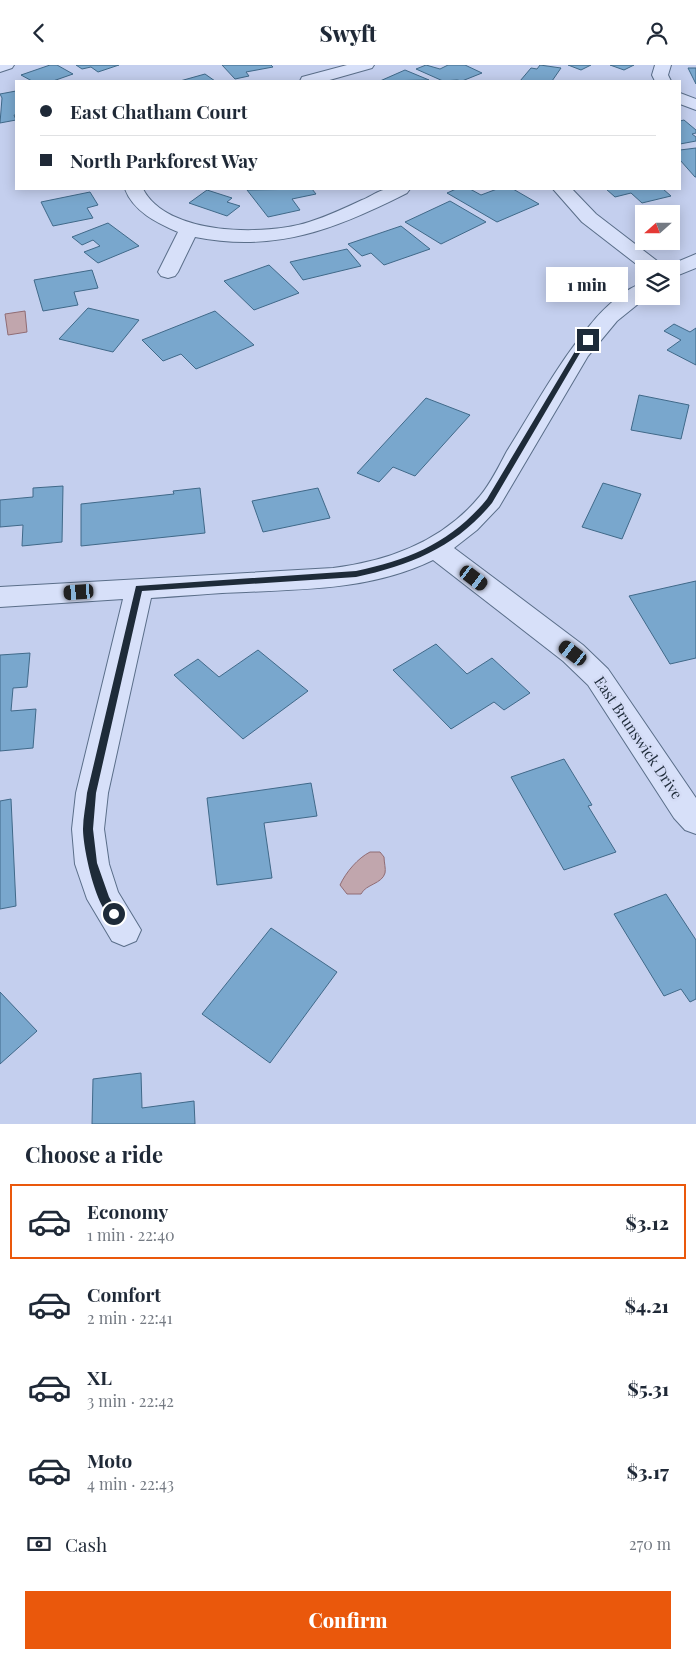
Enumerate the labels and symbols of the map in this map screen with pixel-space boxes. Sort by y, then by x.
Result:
north arrow [635,205,680,250]
callout: 1 min [547,267,629,303]
route end [577,329,599,351]
car [457,563,490,593]
car [63,583,94,601]
car [556,638,589,668]
street label: East Brunswick Drive [590,672,687,803]
route start [103,903,125,925]

